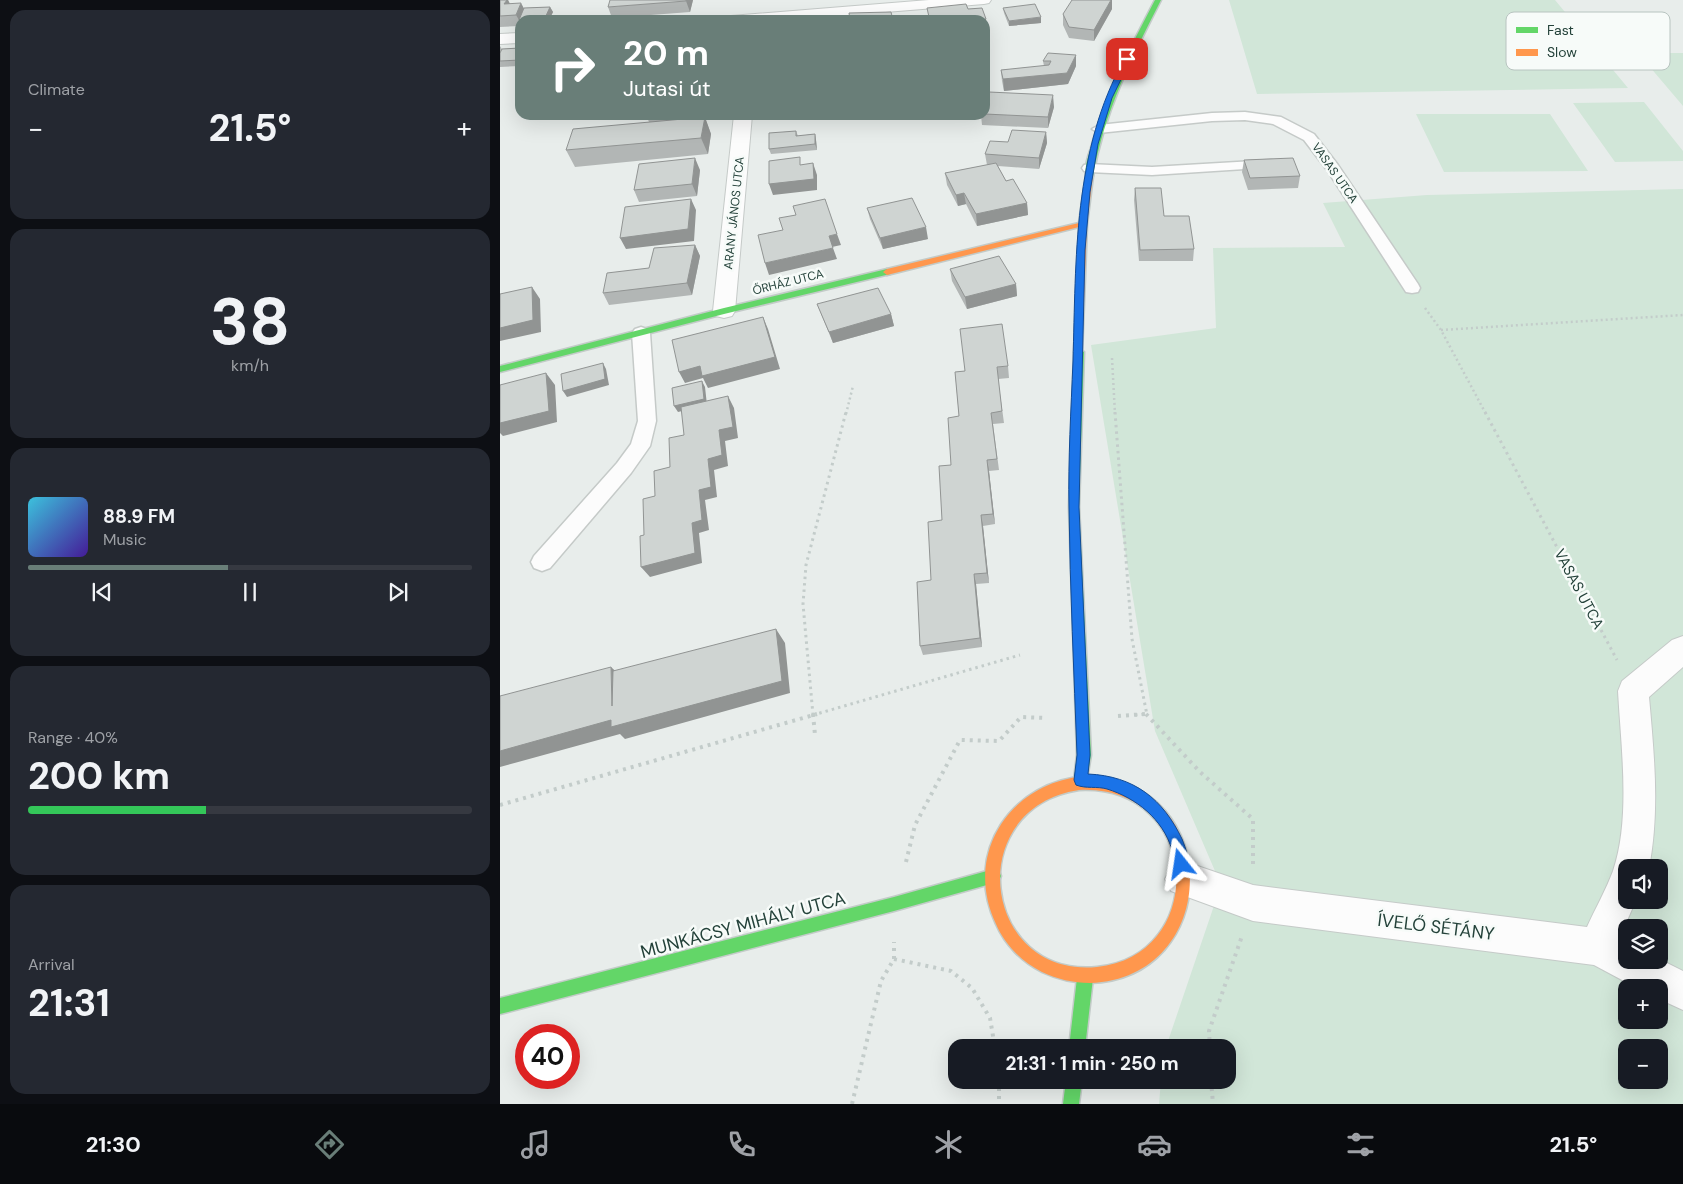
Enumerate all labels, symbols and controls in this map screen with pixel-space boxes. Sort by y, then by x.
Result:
legend [1506,12,1670,70]
text: Fast [1547,21,1574,39]
text: 20 m [623,30,709,76]
icon: right [540,35,605,100]
pin [1106,38,1148,80]
text: Slow [1547,43,1577,61]
icon: arrive [1113,45,1141,73]
text: Jutasi út [623,74,711,103]
text: Climate [28,79,85,100]
text: 21.5° [209,103,291,153]
text: − [28,110,43,147]
text: + [457,110,472,147]
street label: VASAS UTCA [1308,140,1362,206]
street label: ARANY JÁNOS UTCA [720,156,748,270]
street label: ŐRHÁZ UTCA [751,265,825,299]
text: 38 [210,280,290,364]
text: km/h [231,355,269,376]
text: 88.9 FM [103,504,175,529]
text: Music [103,529,147,550]
street label: VASAS UTCA [1549,545,1609,633]
icon: previous [88,578,116,606]
icon: pause [236,578,264,606]
icon: next [384,578,412,606]
text: Range · 40% [28,727,118,748]
text: 200 km [28,751,170,801]
position arrow [1154,837,1206,889]
map controls [1618,859,1668,1089]
button: sound [1618,859,1668,909]
street label: MUNKÁCSY MIHÁLY UTCA [638,886,848,964]
street label: ÍVELŐ SÉTÁNY [1376,908,1496,946]
button: layers [1618,919,1668,969]
text: Arrival [28,954,75,975]
text: 21:31 [28,978,110,1028]
button: + [1618,979,1668,1029]
speed limit sign: 40 [515,1024,580,1089]
button: − [1618,1039,1668,1089]
text: 21:31 · 1 min · 250 m [1005,1051,1179,1076]
icon: directions [312,1127,347,1162]
icon: music [518,1127,553,1162]
icon: phone [724,1127,759,1162]
icon: climate [931,1127,966,1162]
icon: car [1137,1127,1172,1162]
icon: filters [1343,1127,1378,1162]
text: 21:30 [86,1130,141,1159]
text: 21.5° [1549,1130,1597,1159]

